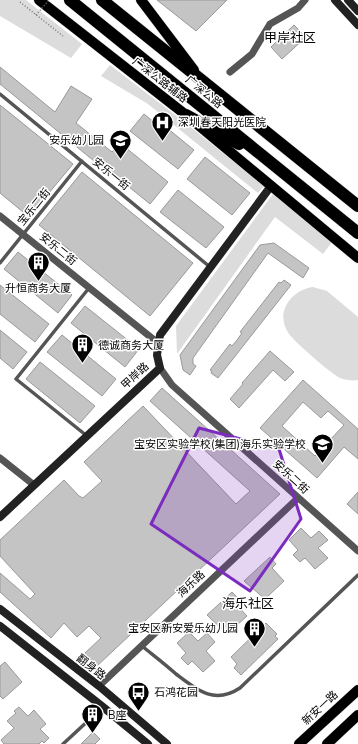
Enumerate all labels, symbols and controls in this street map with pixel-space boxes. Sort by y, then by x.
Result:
district label: 甲岸社区 [264,29,316,47]
street label: 广深公路辅路 [129,54,191,106]
street label: 广深公路 [182,72,226,112]
hospital icon: 深圳春天阳光医院 [150,109,176,142]
place label: 深圳春天阳光医院 [178,115,266,130]
school or university icon: 安乐幼儿园 [107,127,133,160]
place label: 安乐幼儿园 [49,133,104,148]
street label: 安乐一街 [89,154,133,194]
street label: 宝乐二街 [14,185,54,229]
street label: 安乐二街 [36,229,80,269]
building icon: 升恒商务大厦 [25,249,51,282]
place label: 升恒商务大厦 [5,281,71,296]
building icon: 德诚商务大厦 [69,332,95,365]
place label: 德诚商务大厦 [98,338,164,353]
street label: 甲岸路 [118,359,152,393]
school or university icon: 宝安区实验学校(集团)海乐实验学校 [309,431,335,464]
place label: 宝安区实验学校(集团)海乐实验学校 [134,437,306,452]
street label: 安乐二街 [270,457,312,497]
street label: 海乐路 [174,567,208,601]
district label: 海乐社区 [222,595,274,613]
building icon: 宝安区新安爱乐幼儿园 [241,615,267,648]
place label: 宝安区新安爱乐幼儿园 [128,621,238,636]
street label: 翻身路 [73,651,109,683]
bus stop icon: 石鸿花园 [126,679,152,712]
place label: 石鸿花园 [154,685,198,700]
street label: 新安一路 [299,688,341,728]
building icon: B座 [80,702,106,735]
place label: B座 [108,708,126,723]

